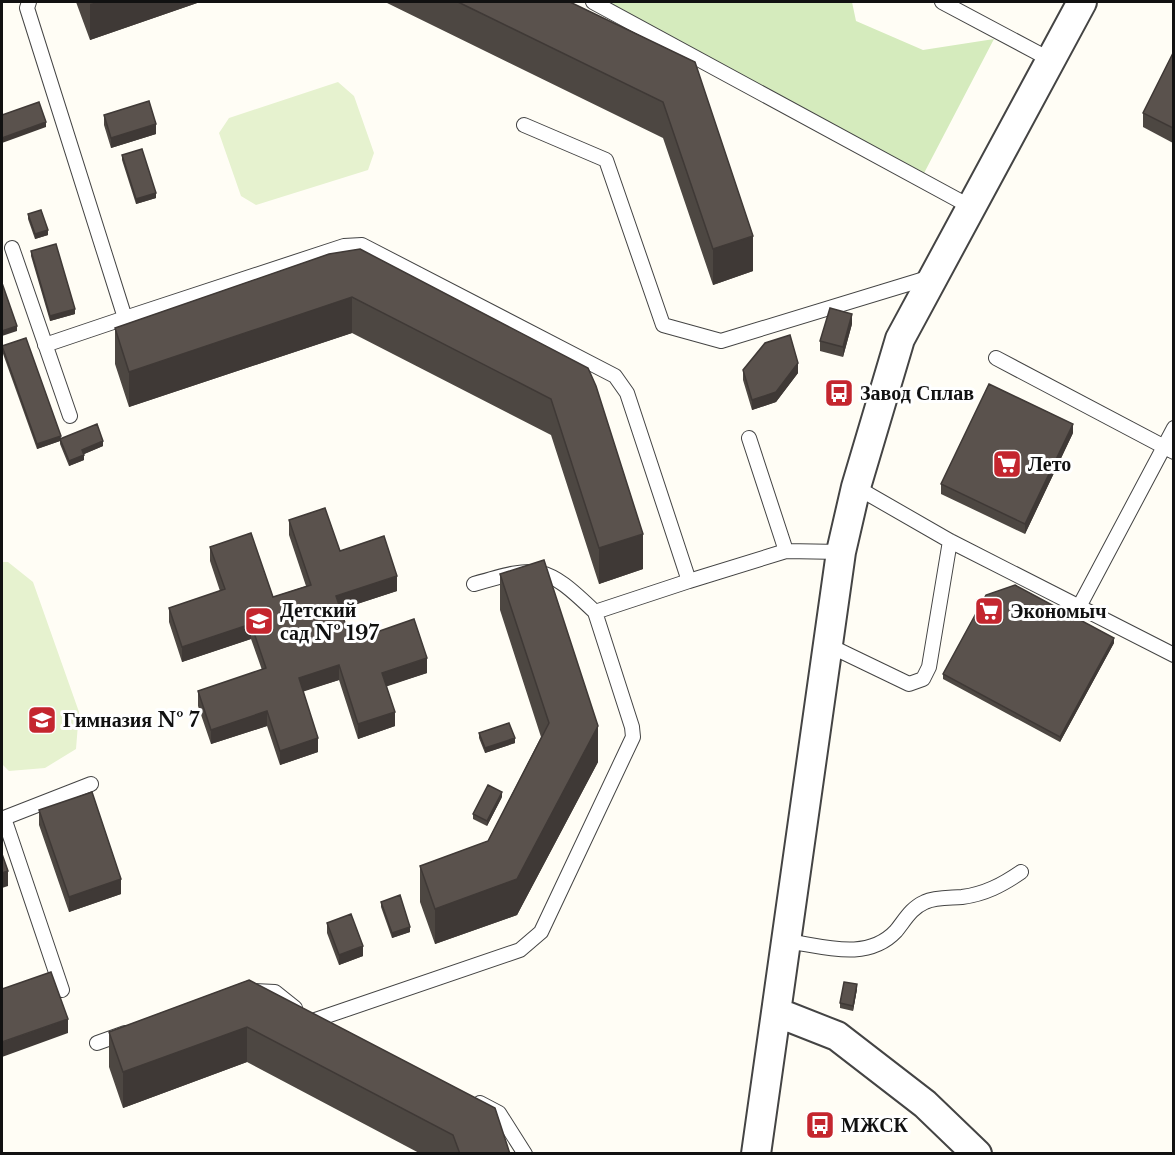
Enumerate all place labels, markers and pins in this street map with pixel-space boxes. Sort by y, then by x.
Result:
bus stop icon: Завод Сплав [823,377,855,409]
place label: Завод Сплав [860,381,974,405]
supermarket icon: Лето [991,448,1023,480]
place label: Лето [1028,452,1071,476]
supermarket icon: Экономыч [973,595,1005,627]
place label: Детский сад № 197 [280,598,380,645]
place label: Экономыч [1010,599,1106,623]
school or university icon: Детский сад № 197 [243,605,275,637]
school or university icon: Гимназия № 7 [26,704,58,736]
place label: Гимназия № 7 [63,708,200,732]
bus stop icon: МЖСК [804,1109,836,1141]
place label: МЖСК [841,1113,909,1137]

